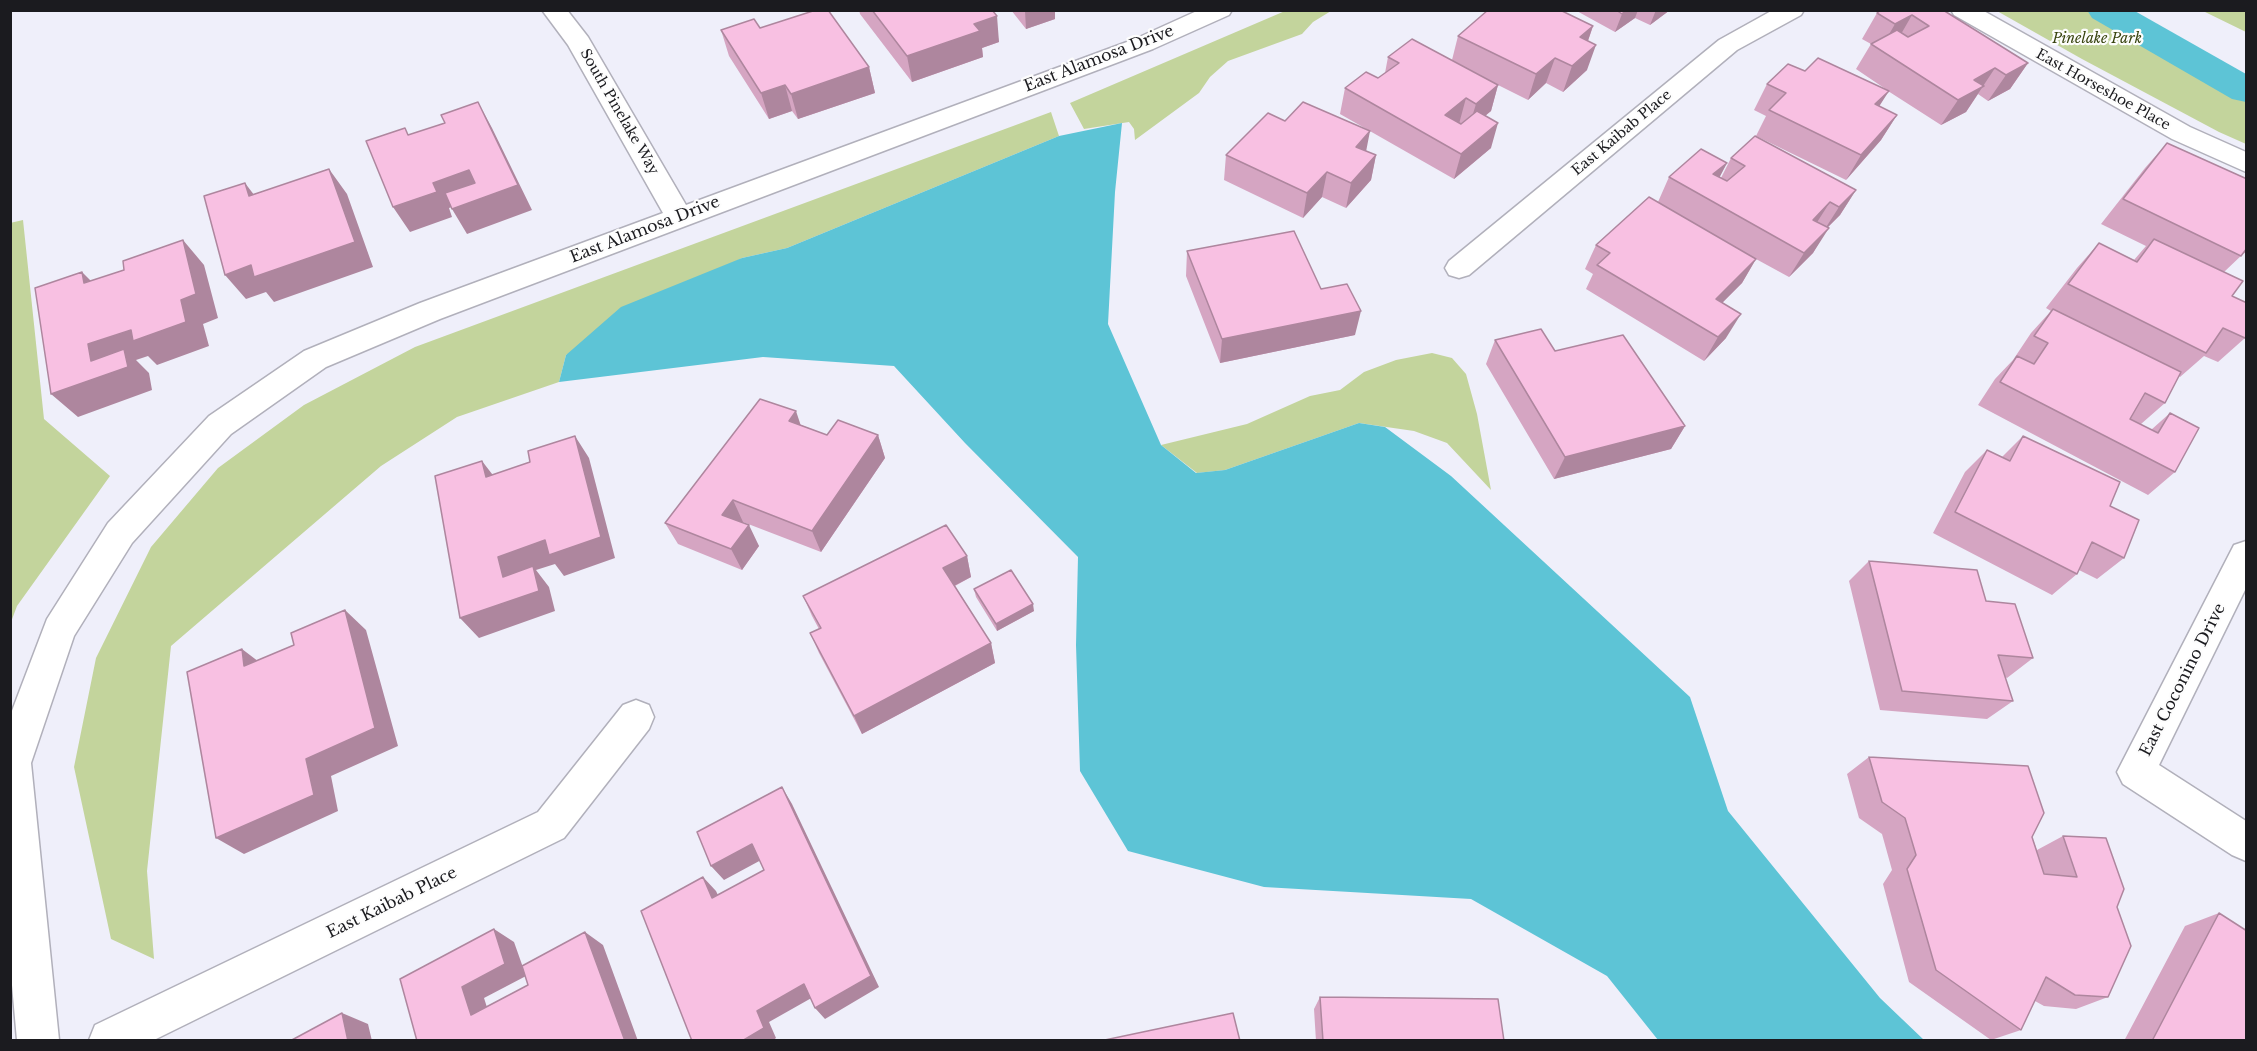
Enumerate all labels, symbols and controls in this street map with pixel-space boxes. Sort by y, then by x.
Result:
street label: East Alamosa Drive [1021,22,1177,96]
park label: Pinelake Park [2052,31,2142,47]
street label: South Pinelake Way [576,46,662,178]
street label: East Horseshoe Place [2033,46,2173,134]
street label: East Kaibab Place [1569,87,1675,179]
street label: East Alamosa Drive [567,193,723,267]
street label: East Coconino Drive [2136,600,2230,760]
street label: East Kaibab Place [324,863,460,943]

